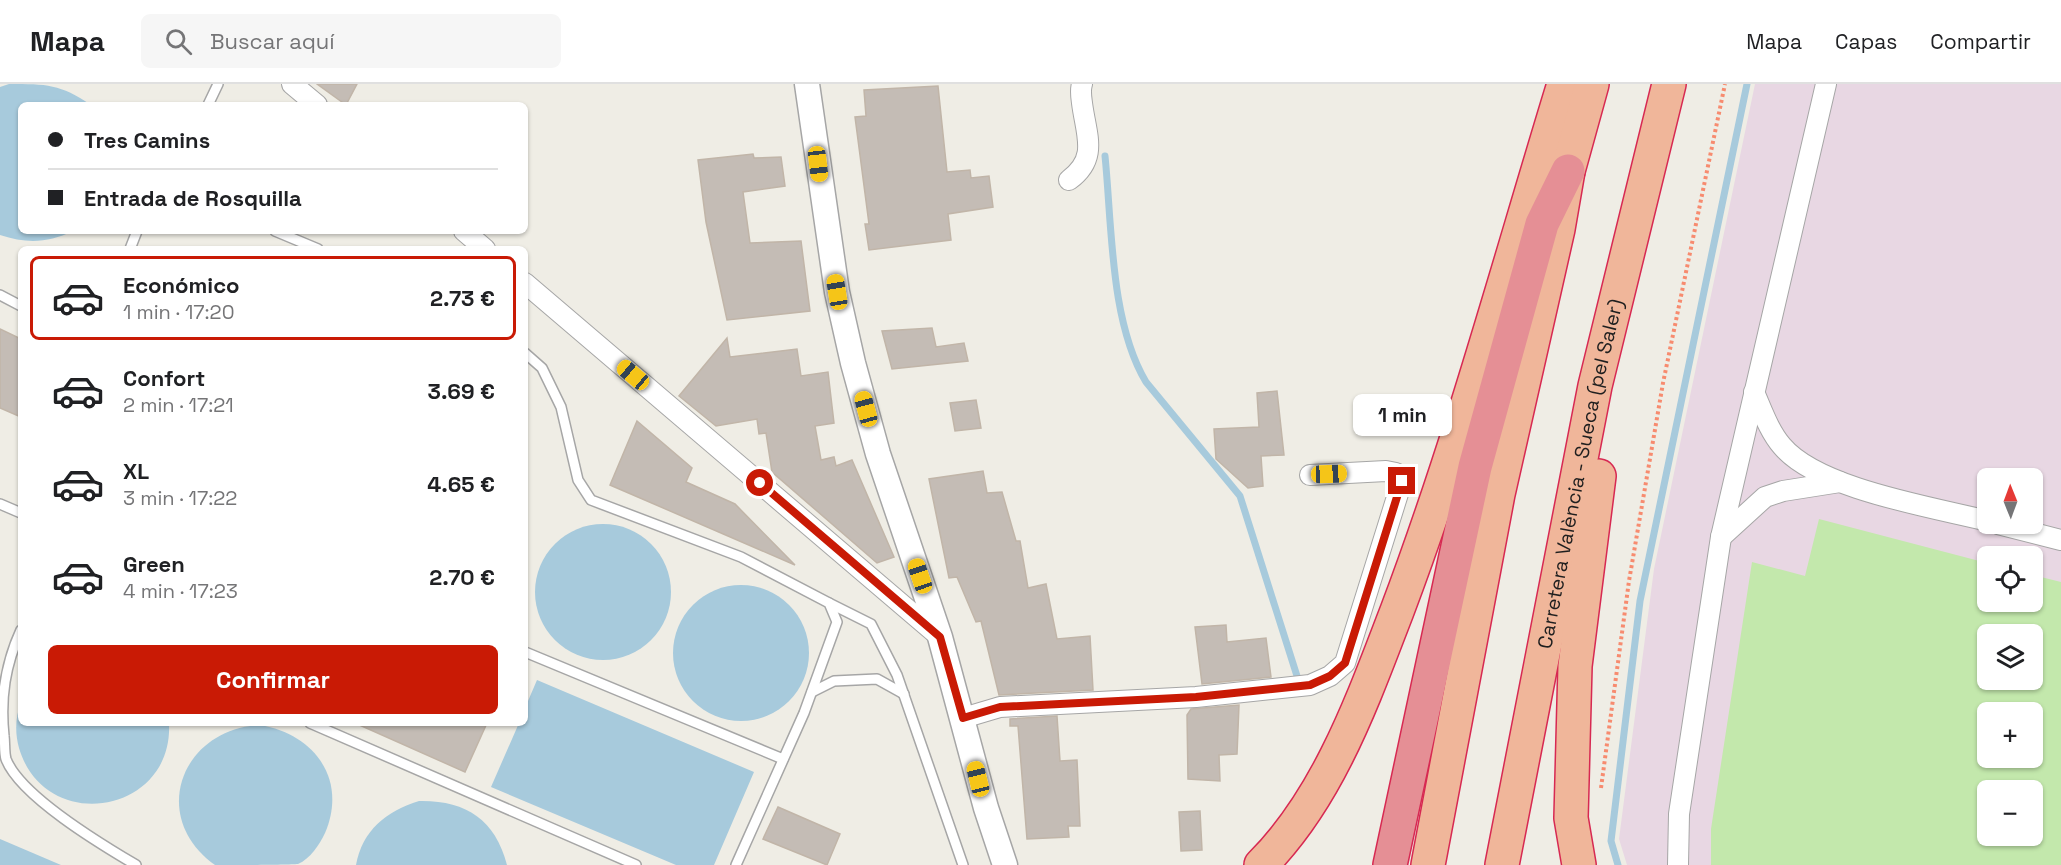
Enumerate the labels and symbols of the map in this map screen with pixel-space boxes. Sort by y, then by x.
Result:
car [807,145,829,183]
car [825,273,849,311]
street label: Carretera València - Sueca (pel Saler) [1531,296,1629,651]
car [613,357,653,393]
car [853,389,879,429]
callout: 1 min [1352,394,1452,436]
car [1311,464,1347,484]
route end [1388,467,1415,494]
north arrow [1977,468,2043,534]
route start [746,469,773,496]
car [906,556,934,596]
car [965,759,991,799]

